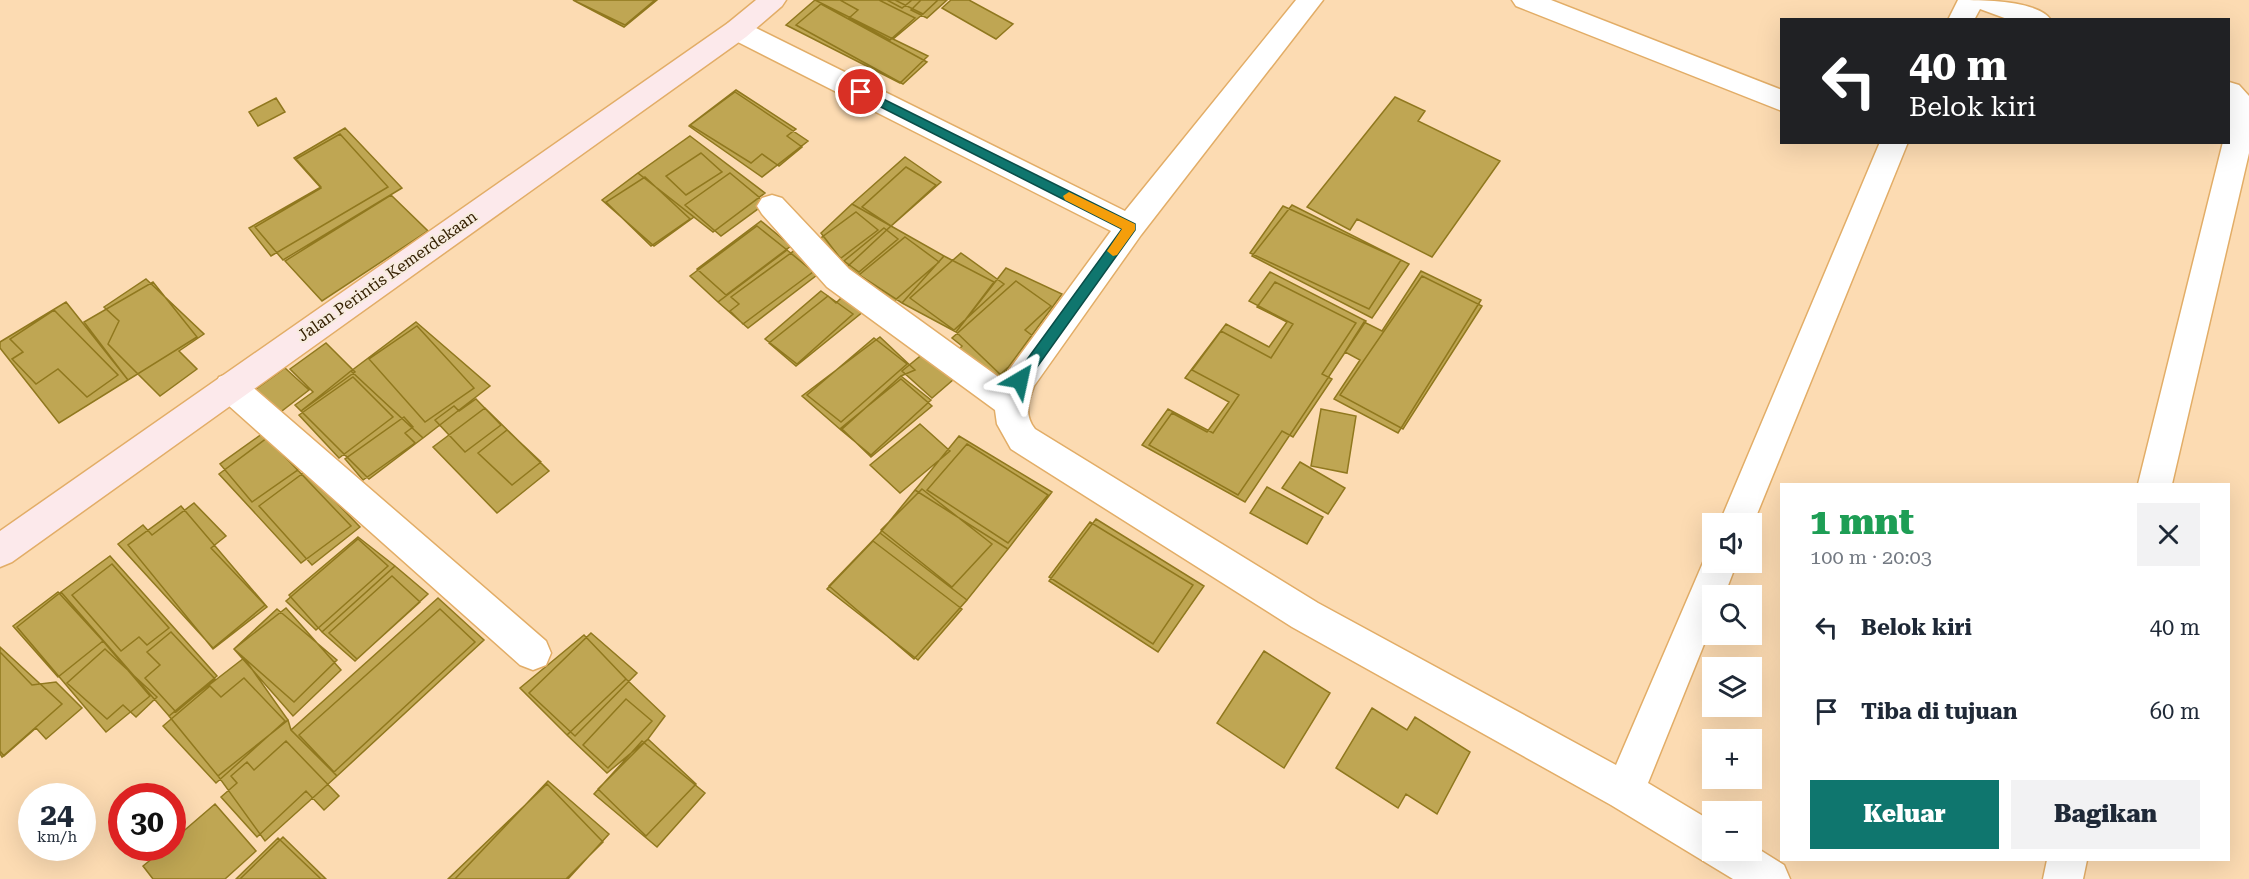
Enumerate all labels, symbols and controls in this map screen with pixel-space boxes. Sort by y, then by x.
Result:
text: 40 m [1909,41,2007,90]
icon: left [1810,42,1888,120]
pin [835,66,886,117]
icon: arrive [844,75,877,108]
text: Belok kiri [1909,91,2036,123]
street label: Jalan Perintis Kemerdekaan [294,207,480,345]
position arrow [988,348,1052,412]
text: 1 mnt [1810,501,1914,543]
button: close [2137,503,2200,566]
map controls [1702,513,1762,861]
button: sound [1702,513,1762,573]
text: 100 m · 20:03 [1810,545,1932,569]
button: search [1702,585,1762,645]
icon: left [1810,611,1843,644]
text: Belok kiri [1861,615,1972,640]
text: 40 m [2150,615,2200,640]
button: layers [1702,657,1762,717]
icon: arrive [1810,695,1843,728]
text: Tiba di tujuan [1861,699,2017,724]
text: 60 m [2150,699,2200,724]
button: + [1702,729,1762,789]
button: Keluar [1810,780,1999,849]
button: Bagikan [2011,780,2200,849]
speed limit sign: 30 [108,783,186,861]
text: 24 [40,797,74,832]
button: − [1702,801,1762,861]
text: km/h [37,828,77,846]

